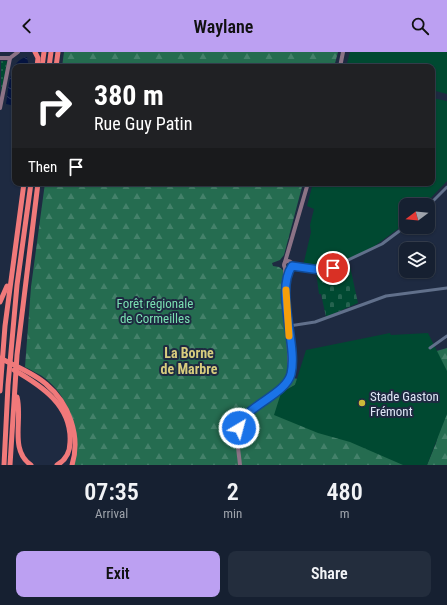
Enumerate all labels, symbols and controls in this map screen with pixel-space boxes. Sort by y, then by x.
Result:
icon: back [16,15,38,37]
icon: search [409,15,431,37]
text: Waylane [194,16,253,37]
text: 380 m [94,79,164,112]
icon: right [28,80,80,132]
text: Rue Guy Patin [94,113,192,134]
icon: arrive [65,156,87,178]
text: Then [28,158,57,176]
north arrow [399,198,435,234]
map controls [399,198,435,278]
button: layers [399,242,435,278]
pin [316,251,350,285]
icon: arrive [322,257,344,279]
park label: Forêt régionale de Cormeilles [117,296,193,326]
district label: La Borne de Marbre [161,345,218,377]
place label: Stade Gaston Frémont [370,389,439,419]
marker: Stade Gaston Frémont [357,398,367,408]
position arrow [218,407,260,449]
text: 07:35 [84,478,139,506]
text: 2 [227,478,239,506]
text: 480 [327,478,363,506]
text: Arrival [95,506,128,521]
text: min [223,506,242,521]
text: m [340,506,350,521]
button: Exit [16,551,220,597]
button: Share [228,551,431,597]

